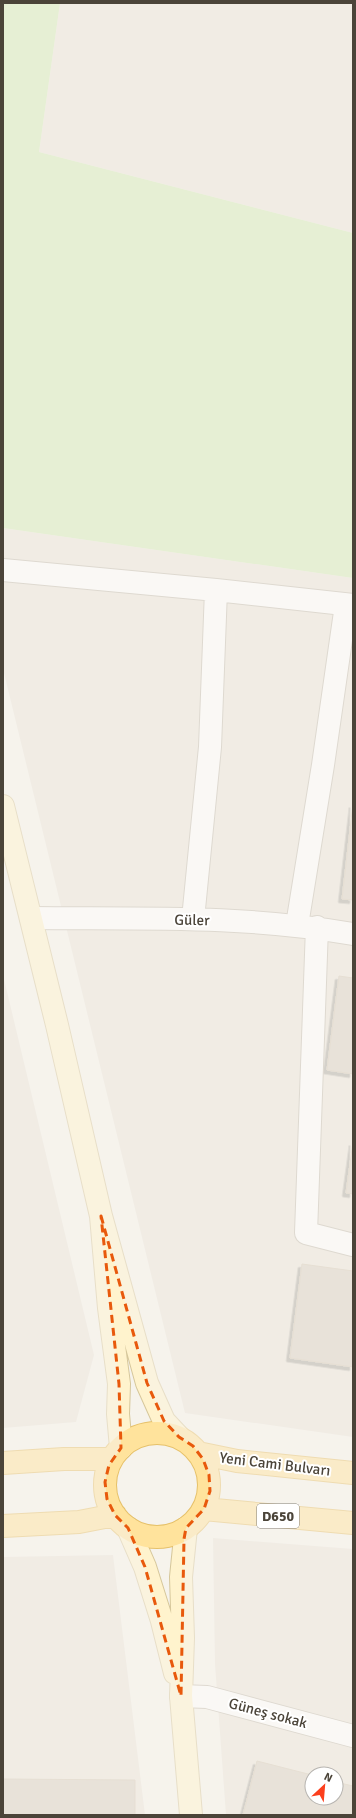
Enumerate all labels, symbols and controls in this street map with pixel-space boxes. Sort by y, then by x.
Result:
street label: Güler [174,911,210,929]
street label: Yeni Cami Bulvarı [219,1448,331,1480]
road number: D650 [257,1504,299,1528]
street label: Güneş sokak [227,1694,310,1732]
north arrow [304,1766,344,1806]
text: N [322,1770,334,1785]

